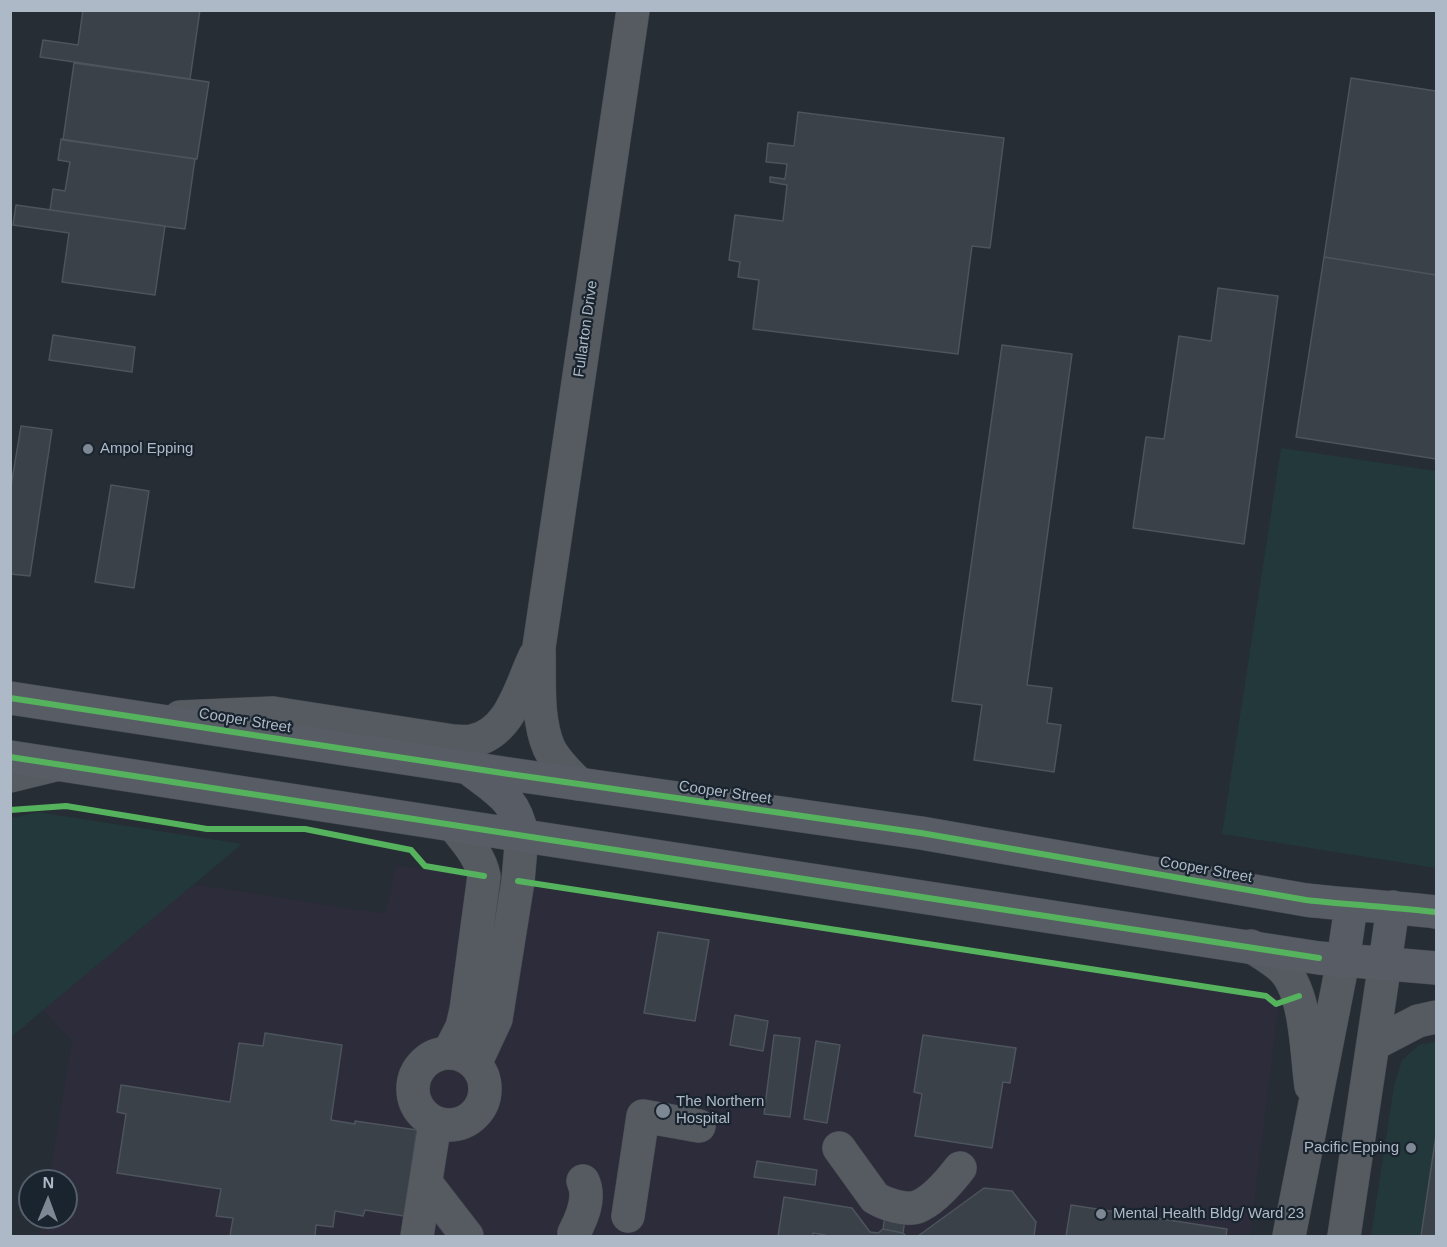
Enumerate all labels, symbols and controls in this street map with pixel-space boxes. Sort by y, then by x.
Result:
street label: Fullarton Drive [570,279,602,379]
place label: Ampol Epping [100,440,193,458]
marker: Ampol Epping [81,442,95,456]
street label: Cooper Street [197,705,293,737]
street label: Cooper Street [678,778,772,808]
street label: Cooper Street [1158,853,1254,887]
place label: The Northern Hospital [676,1093,764,1128]
marker: The Northern Hospital [654,1102,672,1120]
place label: Pacific Epping [1304,1139,1399,1157]
marker: Pacific Epping [1404,1141,1418,1155]
north arrow [18,1169,78,1229]
text: N [42,1174,54,1191]
place label: Mental Health Bldg/ Ward 23 [1113,1205,1304,1223]
marker: Mental Health Bldg/ Ward 23 [1094,1207,1108,1221]

